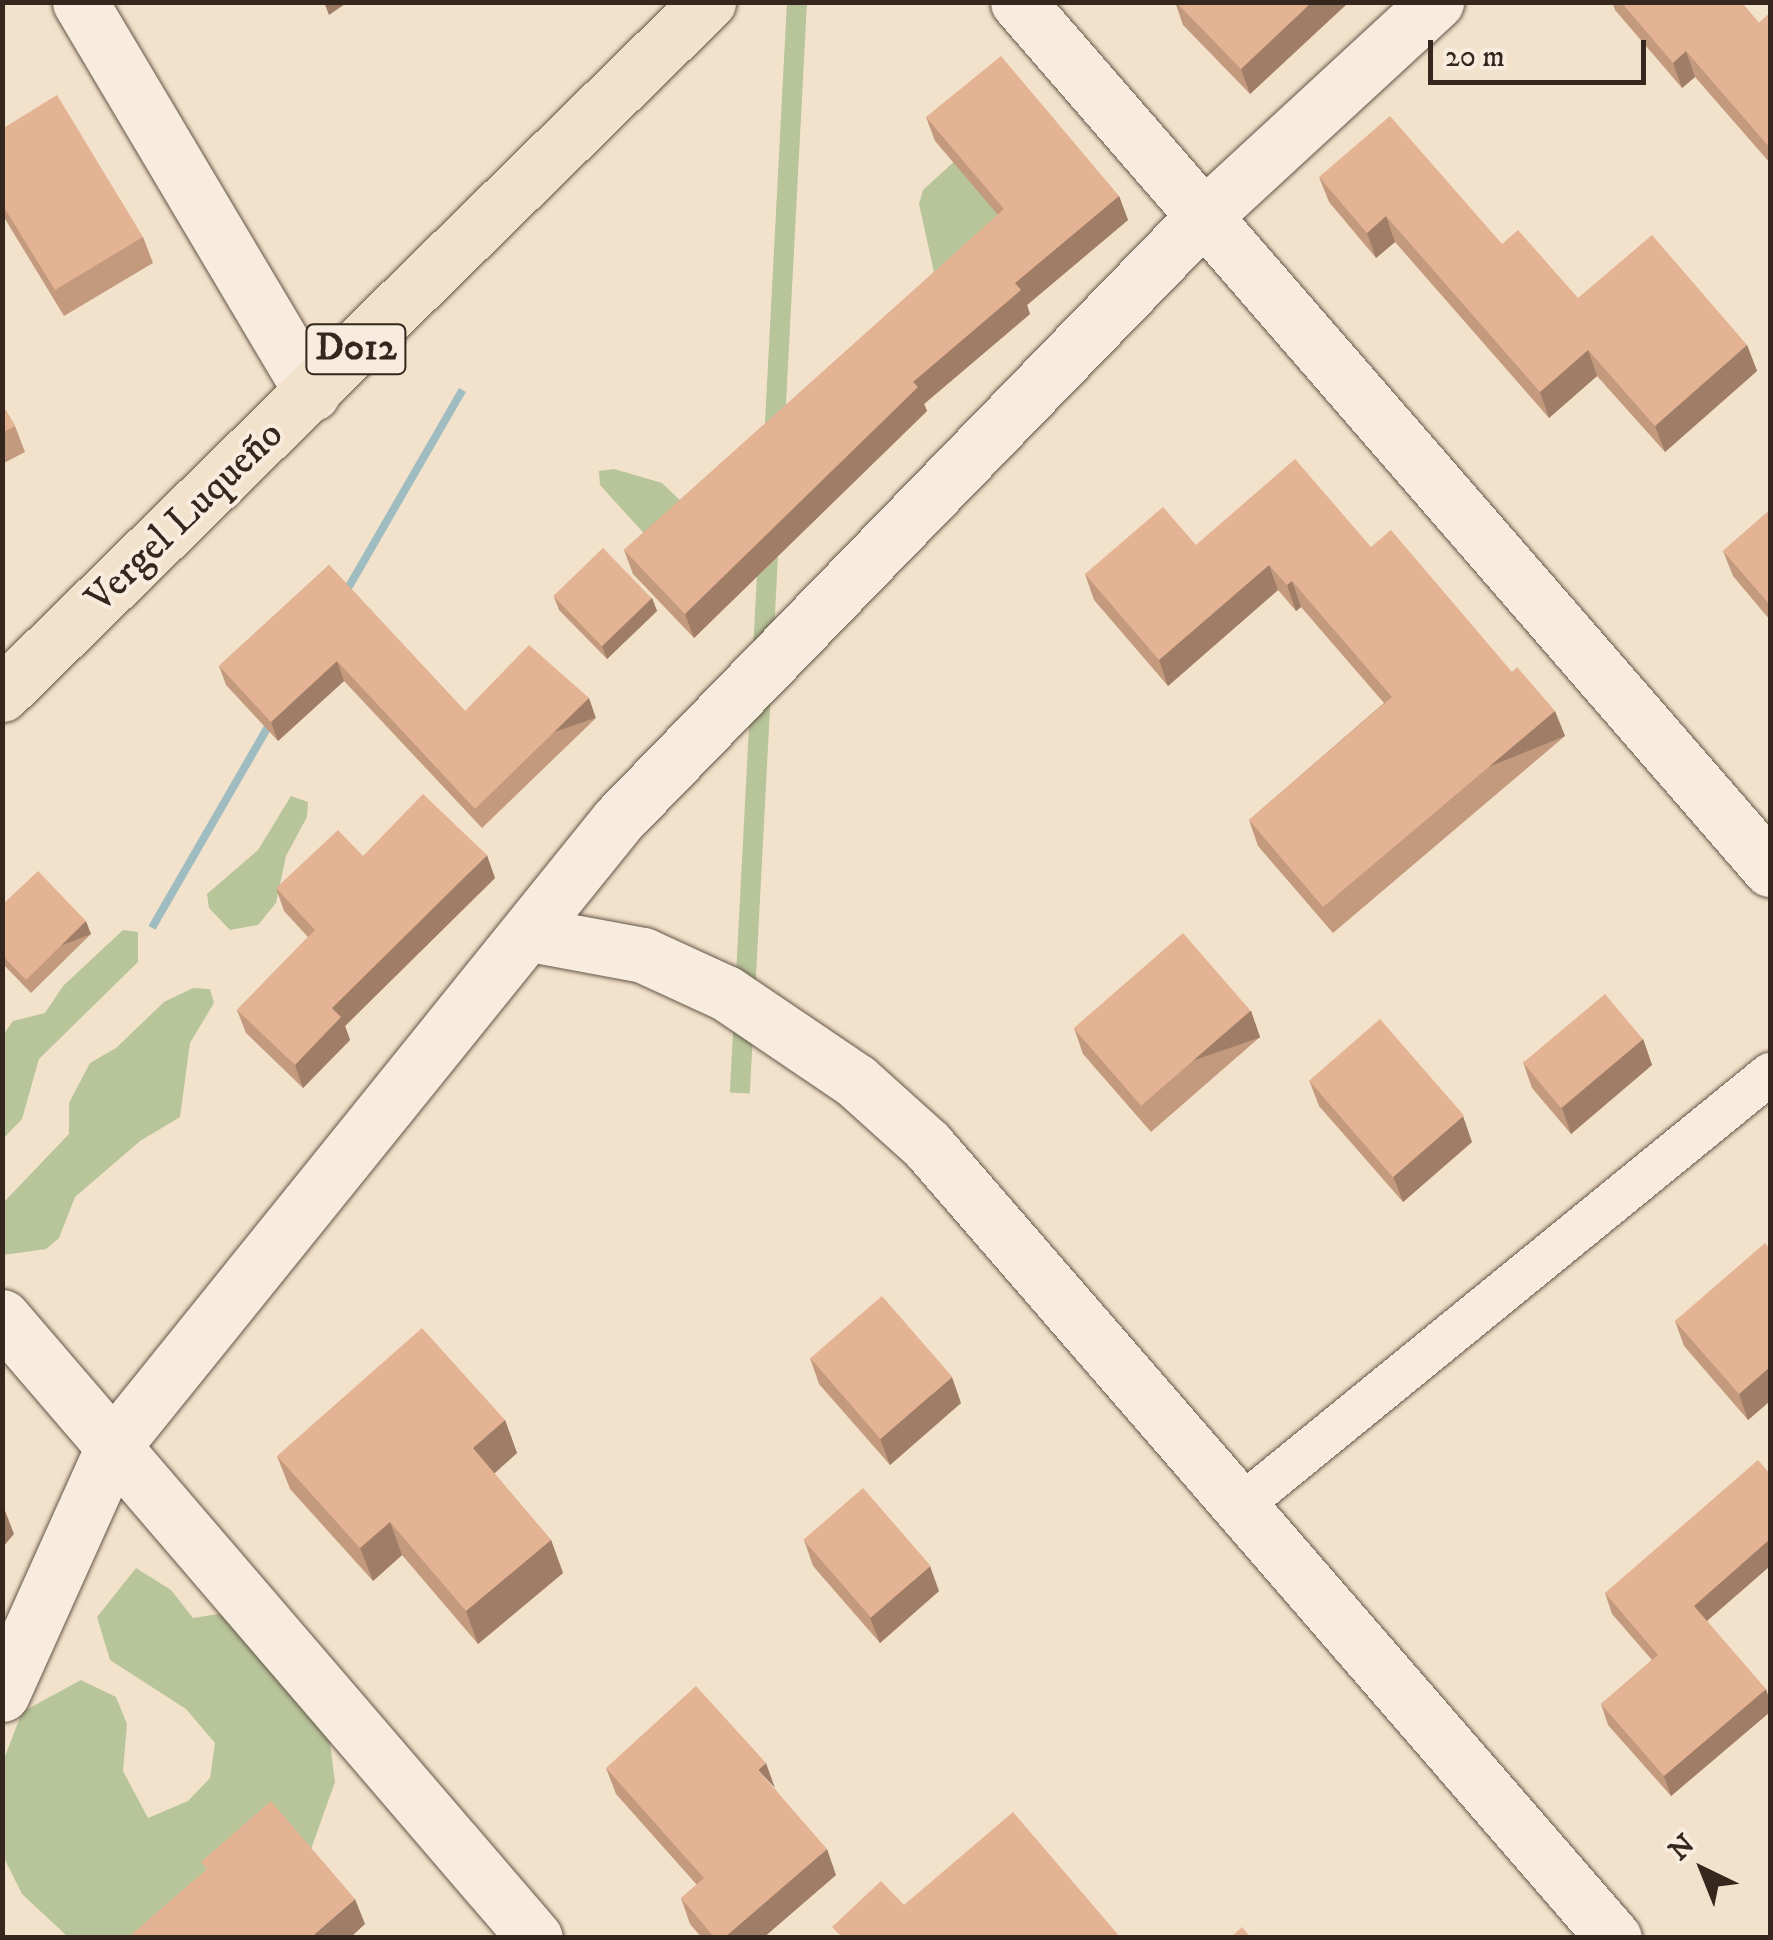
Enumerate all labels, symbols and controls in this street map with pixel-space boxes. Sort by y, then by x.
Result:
scale bar [1433,20,1650,82]
text: 20 m [1445,39,1505,76]
road number: D012 [304,316,408,382]
street label: Vergel Luqueño [77,411,293,623]
north arrow [1653,1820,1753,1920]
text: N [1662,1827,1703,1868]

